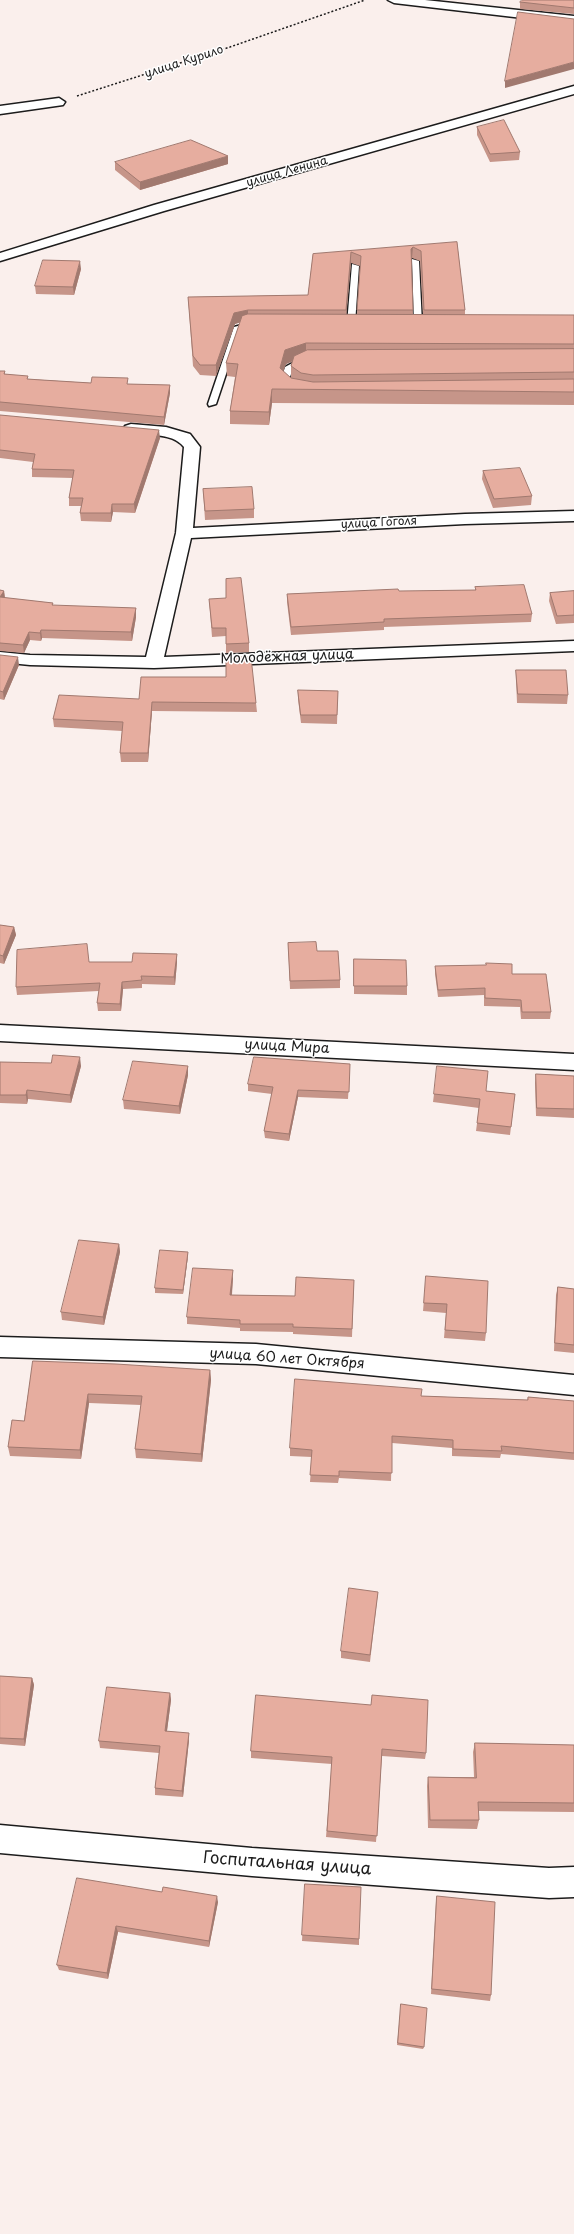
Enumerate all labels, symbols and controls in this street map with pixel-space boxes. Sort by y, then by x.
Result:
street label: улица Курило [143,42,225,82]
street label: улица Ленина [245,154,329,190]
street label: улица Гоголя [340,514,418,532]
street label: Молодёжная улица [220,646,354,668]
street label: улица Мира [244,1036,330,1058]
street label: улица 60 лет Октября [209,1345,365,1373]
street label: Госпитальная улица [202,1848,372,1880]

